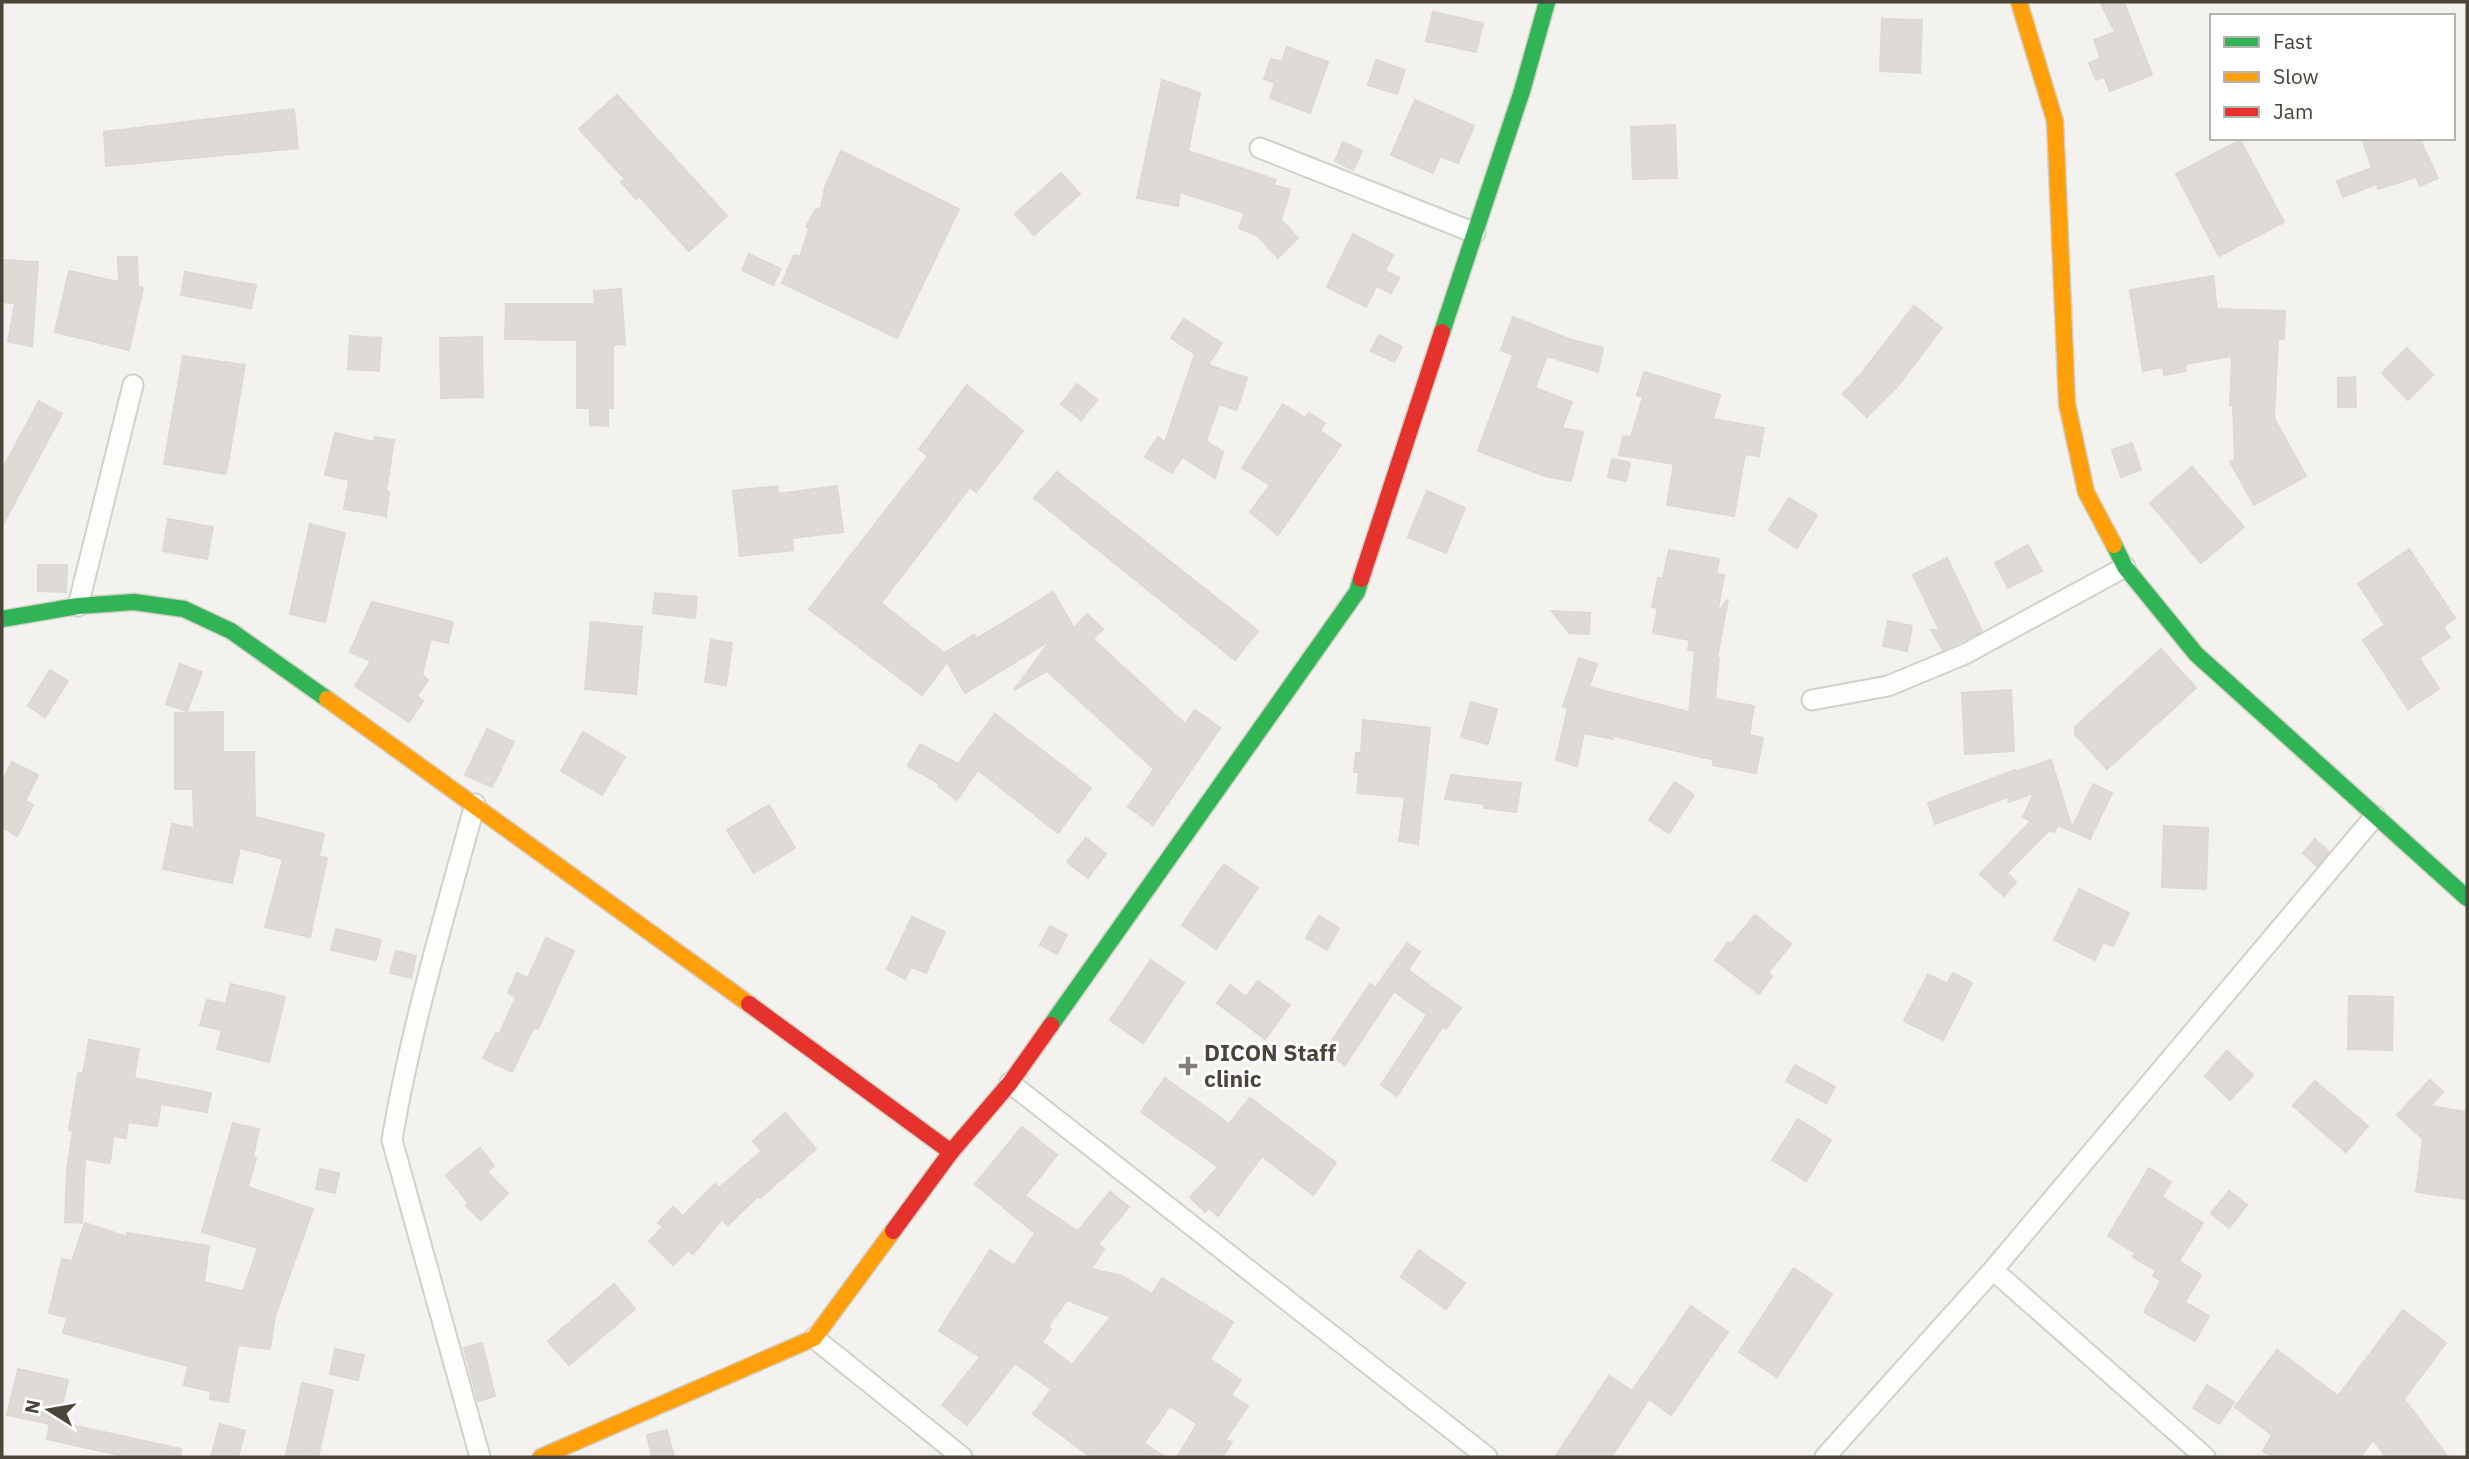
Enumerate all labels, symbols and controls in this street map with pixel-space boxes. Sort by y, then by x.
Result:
legend [2210,14,2455,140]
text: Fast [2273,27,2313,55]
text: Slow [2273,62,2319,90]
text: Jam [2273,97,2313,125]
place label: DICON Staff clinic [1204,1037,1336,1093]
marker: DICON Staff clinic [1178,1056,1198,1076]
north arrow [14,1375,84,1445]
text: N [19,1398,45,1416]

